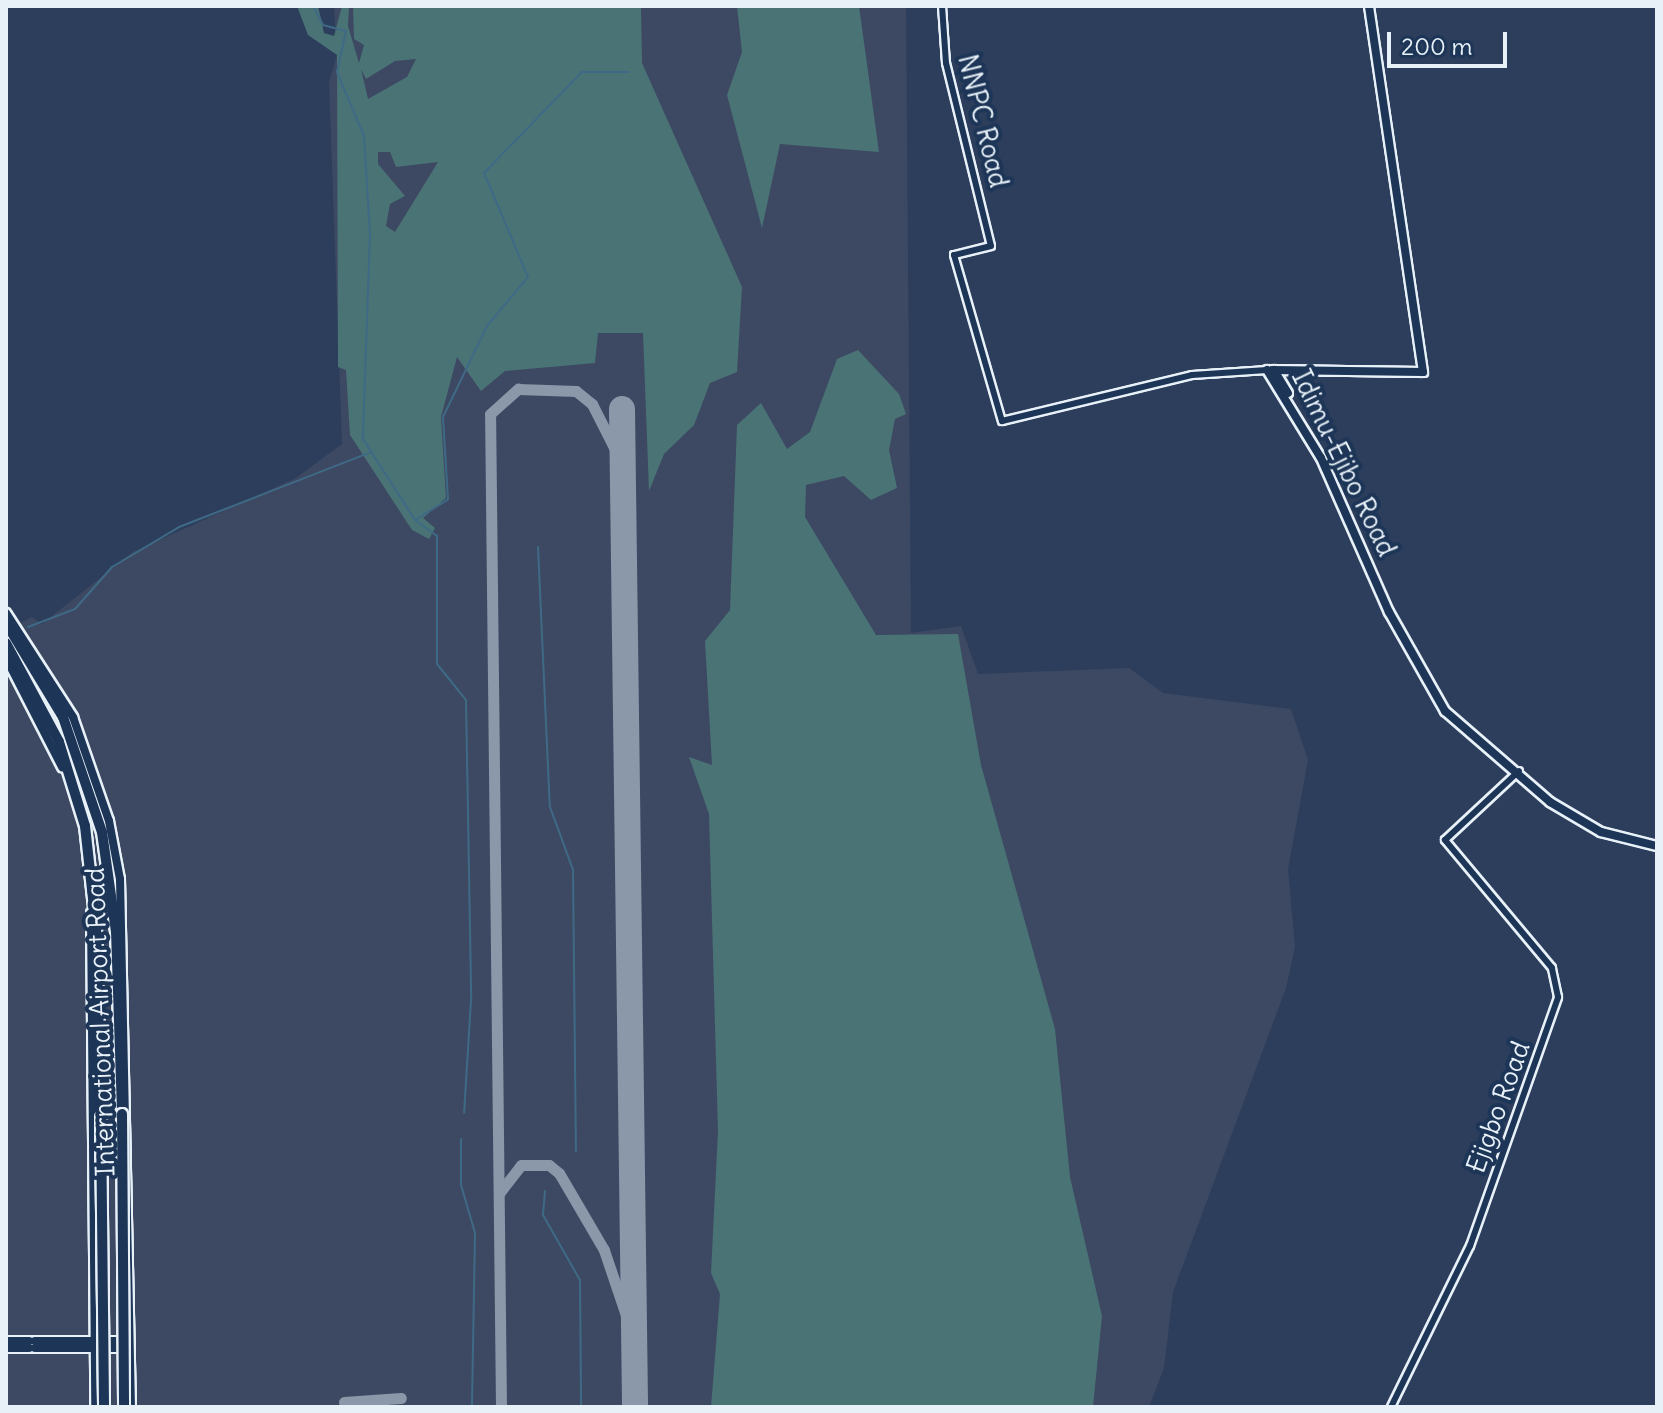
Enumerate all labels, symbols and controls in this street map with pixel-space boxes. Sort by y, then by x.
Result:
scale bar [1391,16,1511,66]
text: 200 m [1401,31,1473,61]
street label: NNPC Road [951,51,1015,191]
street label: Idimu-Ejibo Road [1285,365,1403,561]
street label: International Airport Road [79,867,121,1177]
street label: Ejigbo Road [1460,1037,1536,1177]

